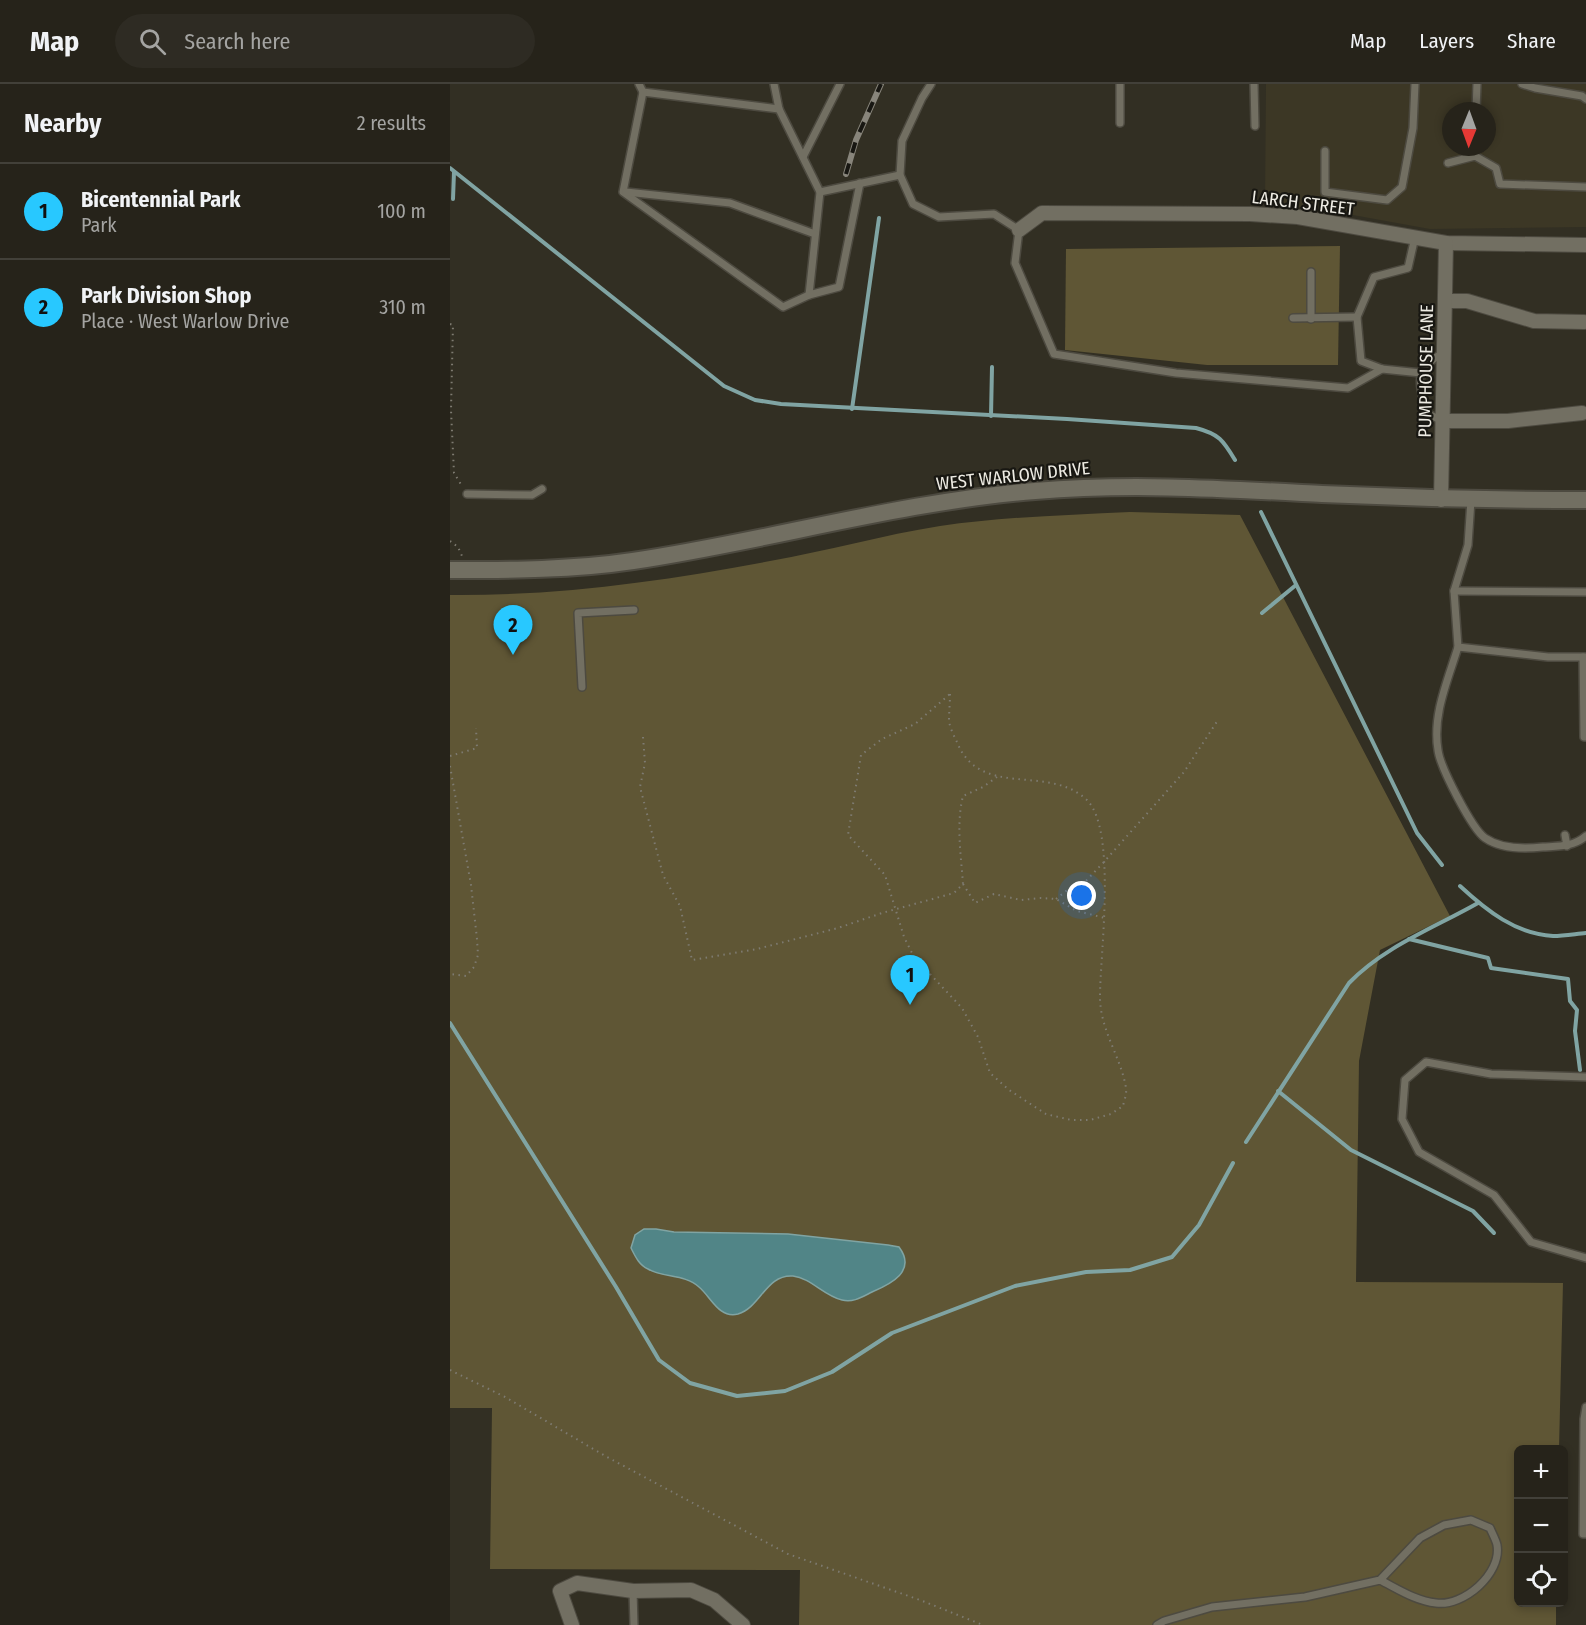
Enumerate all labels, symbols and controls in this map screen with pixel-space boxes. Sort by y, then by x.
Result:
search box [115,14,535,68]
text: Map [30,25,79,58]
icon: search [136,25,169,58]
text: Search here [184,28,290,55]
text: Map [1350,28,1386,54]
text: Layers [1419,28,1474,54]
text: Share [1507,28,1556,54]
north arrow [1442,102,1496,156]
text: Nearby [24,108,101,139]
text: 2 results [357,111,426,135]
text: Bicentennial Park [81,186,241,213]
street label: LARCH STREET [1250,186,1356,220]
text: 1 [39,199,48,223]
text: 100 m [377,199,426,223]
text: Park [81,213,117,237]
text: Park Division Shop [81,282,251,309]
text: 2 [39,295,48,319]
text: 310 m [379,295,426,319]
street label: PUMPHOUSE LANE [1414,304,1438,438]
text: Place · West Warlow Drive [81,309,289,333]
street label: WEST WARLOW DRIVE [935,457,1091,495]
pin: 2 [494,606,532,655]
your location [1067,881,1096,910]
pin: 1 [890,956,930,1005]
map controls [1514,1445,1568,1607]
button: + [1514,1445,1568,1499]
button: − [1514,1499,1568,1553]
button: locate [1514,1553,1568,1607]

